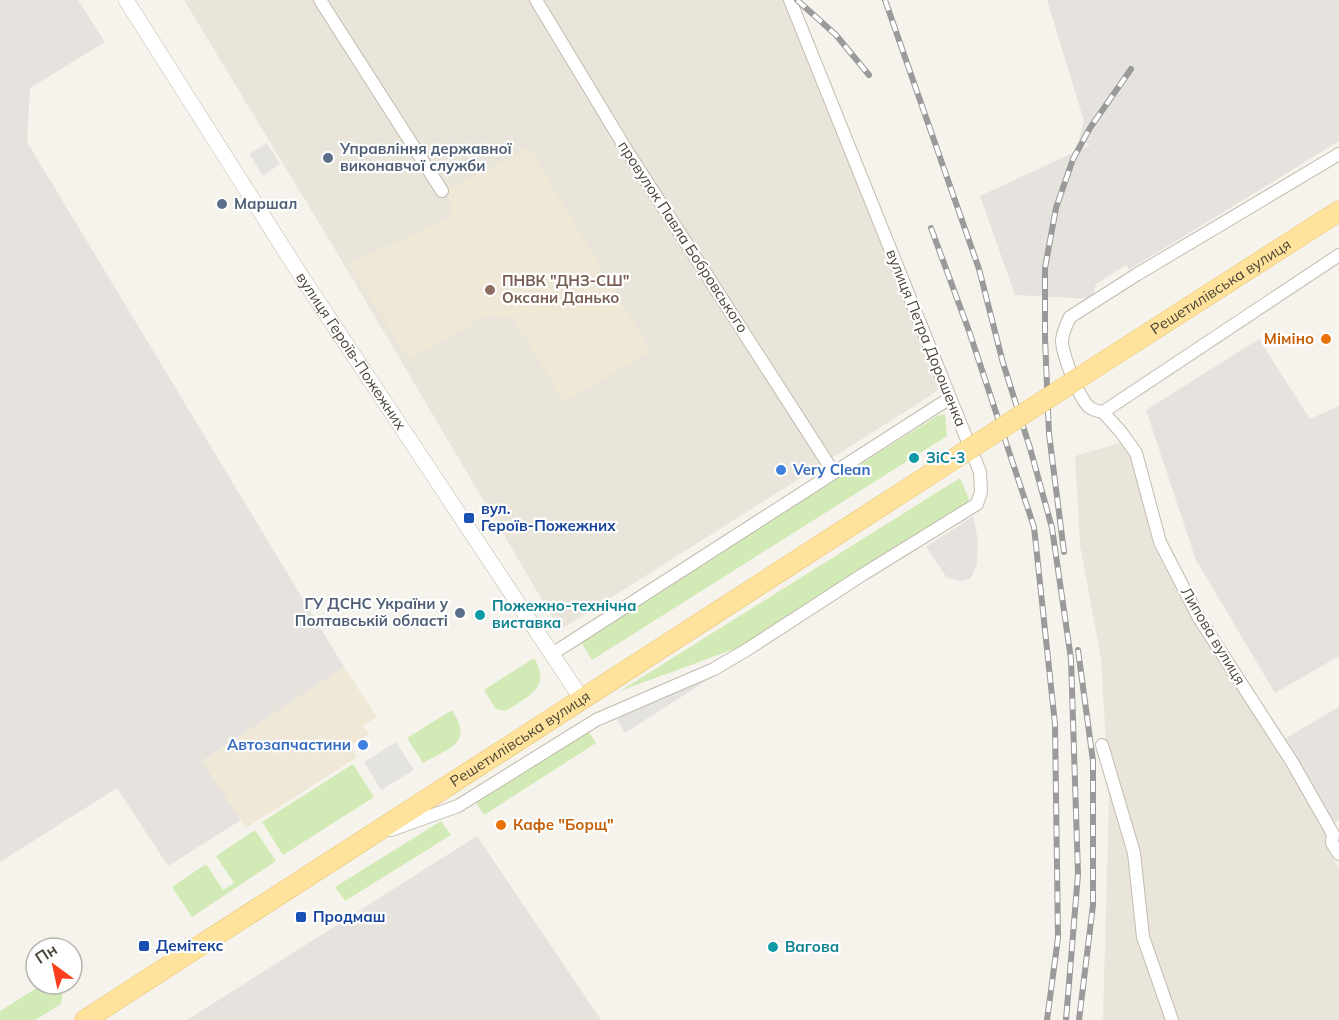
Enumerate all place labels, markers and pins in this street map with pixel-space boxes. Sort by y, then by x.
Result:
place label: Управління державної виконавчої служби [339,139,513,175]
marker: Управління державної виконавчої служби [321,151,335,165]
place label: Маршал [234,194,297,213]
marker: Маршал [215,197,229,211]
place label: ПНВК "ДНЗ-СШ" Оксани Данько [502,271,630,307]
marker: ПНВК "ДНЗ-СШ" Оксани Данько [483,283,497,297]
place label: Міміно [1264,329,1314,348]
marker: Міміно [1319,332,1333,346]
place label: ЗіС-3 [926,448,965,467]
marker: ЗіС-3 [907,451,921,465]
place label: Very Clean [792,460,870,479]
marker: Very Clean [774,463,788,477]
place label: вул. Героїв-Пожежних [481,499,616,535]
marker: вул. Героїв-Пожежних [462,511,476,525]
place label: ГУ ДСНС України у Полтавській області [295,594,449,630]
place label: Пожежно-технічна виставка [492,596,637,632]
marker: ГУ ДСНС України у Полтавській області [453,606,467,620]
marker: Пожежно-технічна виставка [473,608,487,622]
place label: Автозапчастини [227,735,351,754]
marker: Автозапчастини [356,738,370,752]
place label: Кафе "Борщ" [513,815,614,834]
marker: Кафе "Борщ" [494,818,508,832]
place label: Продмаш [313,907,385,926]
marker: Продмаш [294,910,308,924]
place label: Демітекс [156,936,224,955]
place label: Вагова [785,937,839,956]
marker: Демітекс [137,939,151,953]
marker: Вагова [766,940,780,954]

